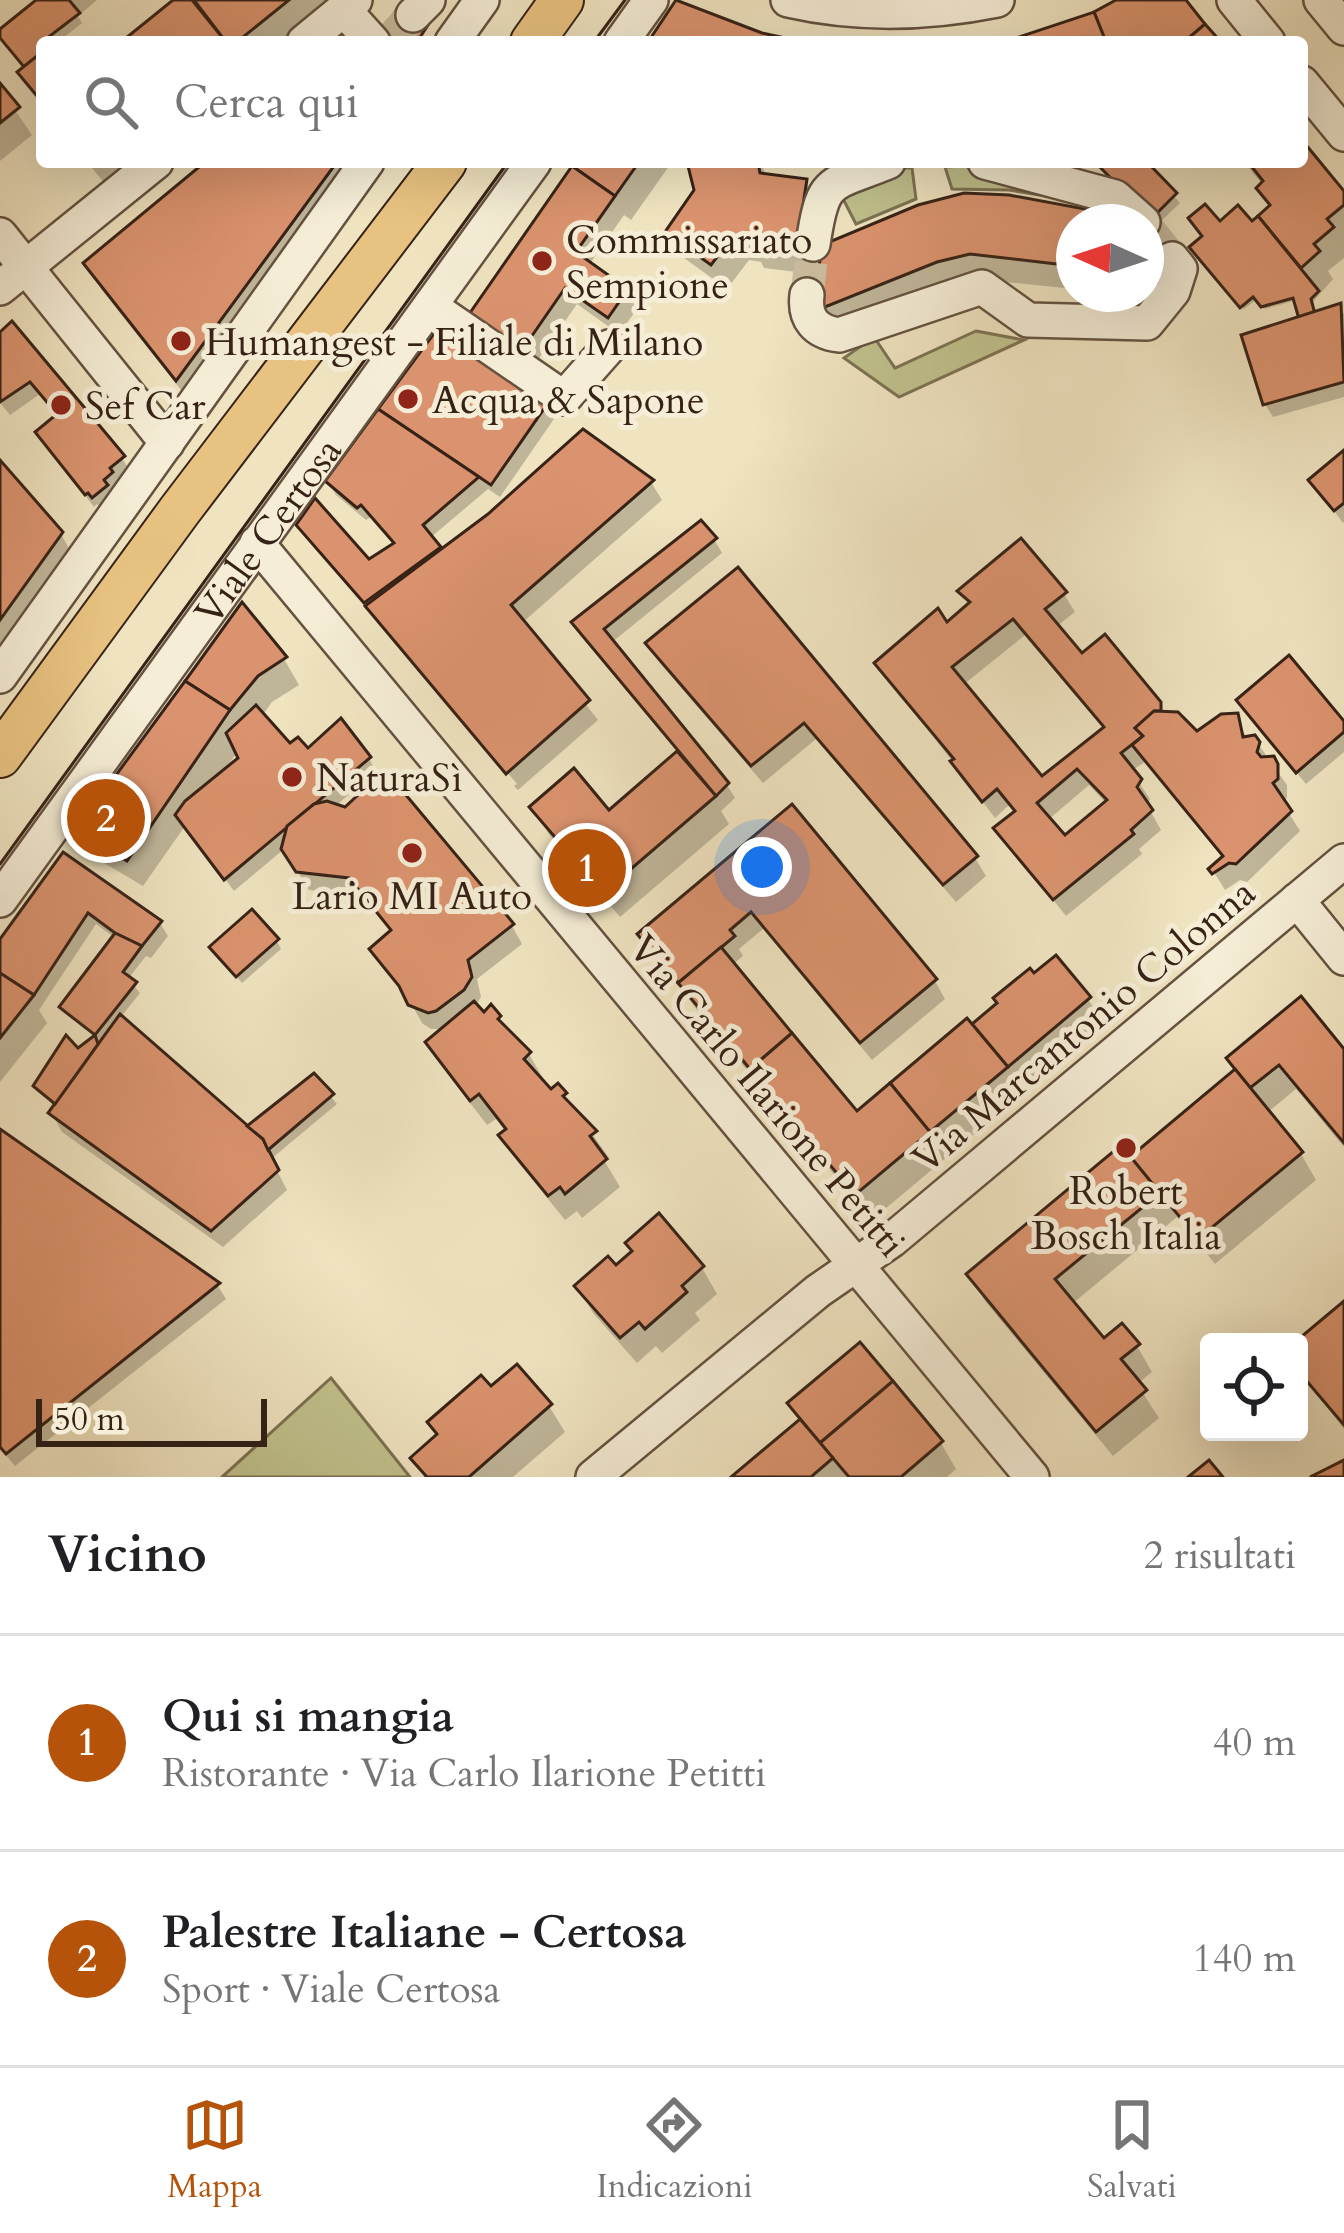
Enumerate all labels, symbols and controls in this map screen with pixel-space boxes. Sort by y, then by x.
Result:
search box [36,36,1308,168]
icon: search [78,69,144,135]
text: Cerca qui [174,72,359,133]
north arrow [1056,204,1164,312]
place label: Commissariato Sempione [566,214,812,312]
marker: Commissariato Sempione [529,248,555,274]
place label: Humangest - Filiale di Milano [205,316,703,369]
marker: Humangest - Filiale di Milano [168,328,194,354]
place label: Acqua & Sapone [432,374,705,427]
place label: Sef Car [85,380,206,433]
marker: Acqua & Sapone [395,386,421,412]
marker: Sef Car [48,392,74,418]
street label: Viale Certosa [183,427,354,636]
place label: NaturaSì [316,752,462,805]
marker: NaturaSì [279,764,305,790]
pin: 2 [67,773,145,863]
pin: 1 [548,823,626,913]
your location [732,837,792,897]
marker: Lario MI Auto [399,840,425,866]
street label: Via Marcantonio Colonna [901,867,1267,1186]
place label: Lario MI Auto [292,870,532,923]
street label: Via Carlo Ilarione Petitti [616,924,918,1268]
marker: Robert Bosch Italia [1113,1135,1139,1161]
place label: Robert Bosch Italia [1031,1165,1221,1263]
map controls [1200,1333,1308,1441]
button: locate [1200,1333,1308,1441]
scale bar [36,1393,267,1446]
text: 50 m [54,1397,125,1442]
text: Vicino [48,1520,207,1590]
text: 2 risultati [1144,1529,1296,1582]
text: Qui si mangia [162,1686,454,1747]
text: 1 [77,1716,97,1769]
text: 40 m [1213,1716,1296,1769]
text: Ristorante · Via Carlo Ilarione Petitti [162,1747,766,1800]
text: Palestre Italiane - Certosa [162,1902,687,1963]
text: 2 [77,1932,97,1985]
text: 140 m [1193,1932,1296,1985]
text: Sport · Viale Certosa [162,1963,500,2016]
tab: Mappa [167,2092,262,2209]
tab: Indicazioni [596,2092,752,2209]
tab: Salvati [1087,2092,1177,2209]

